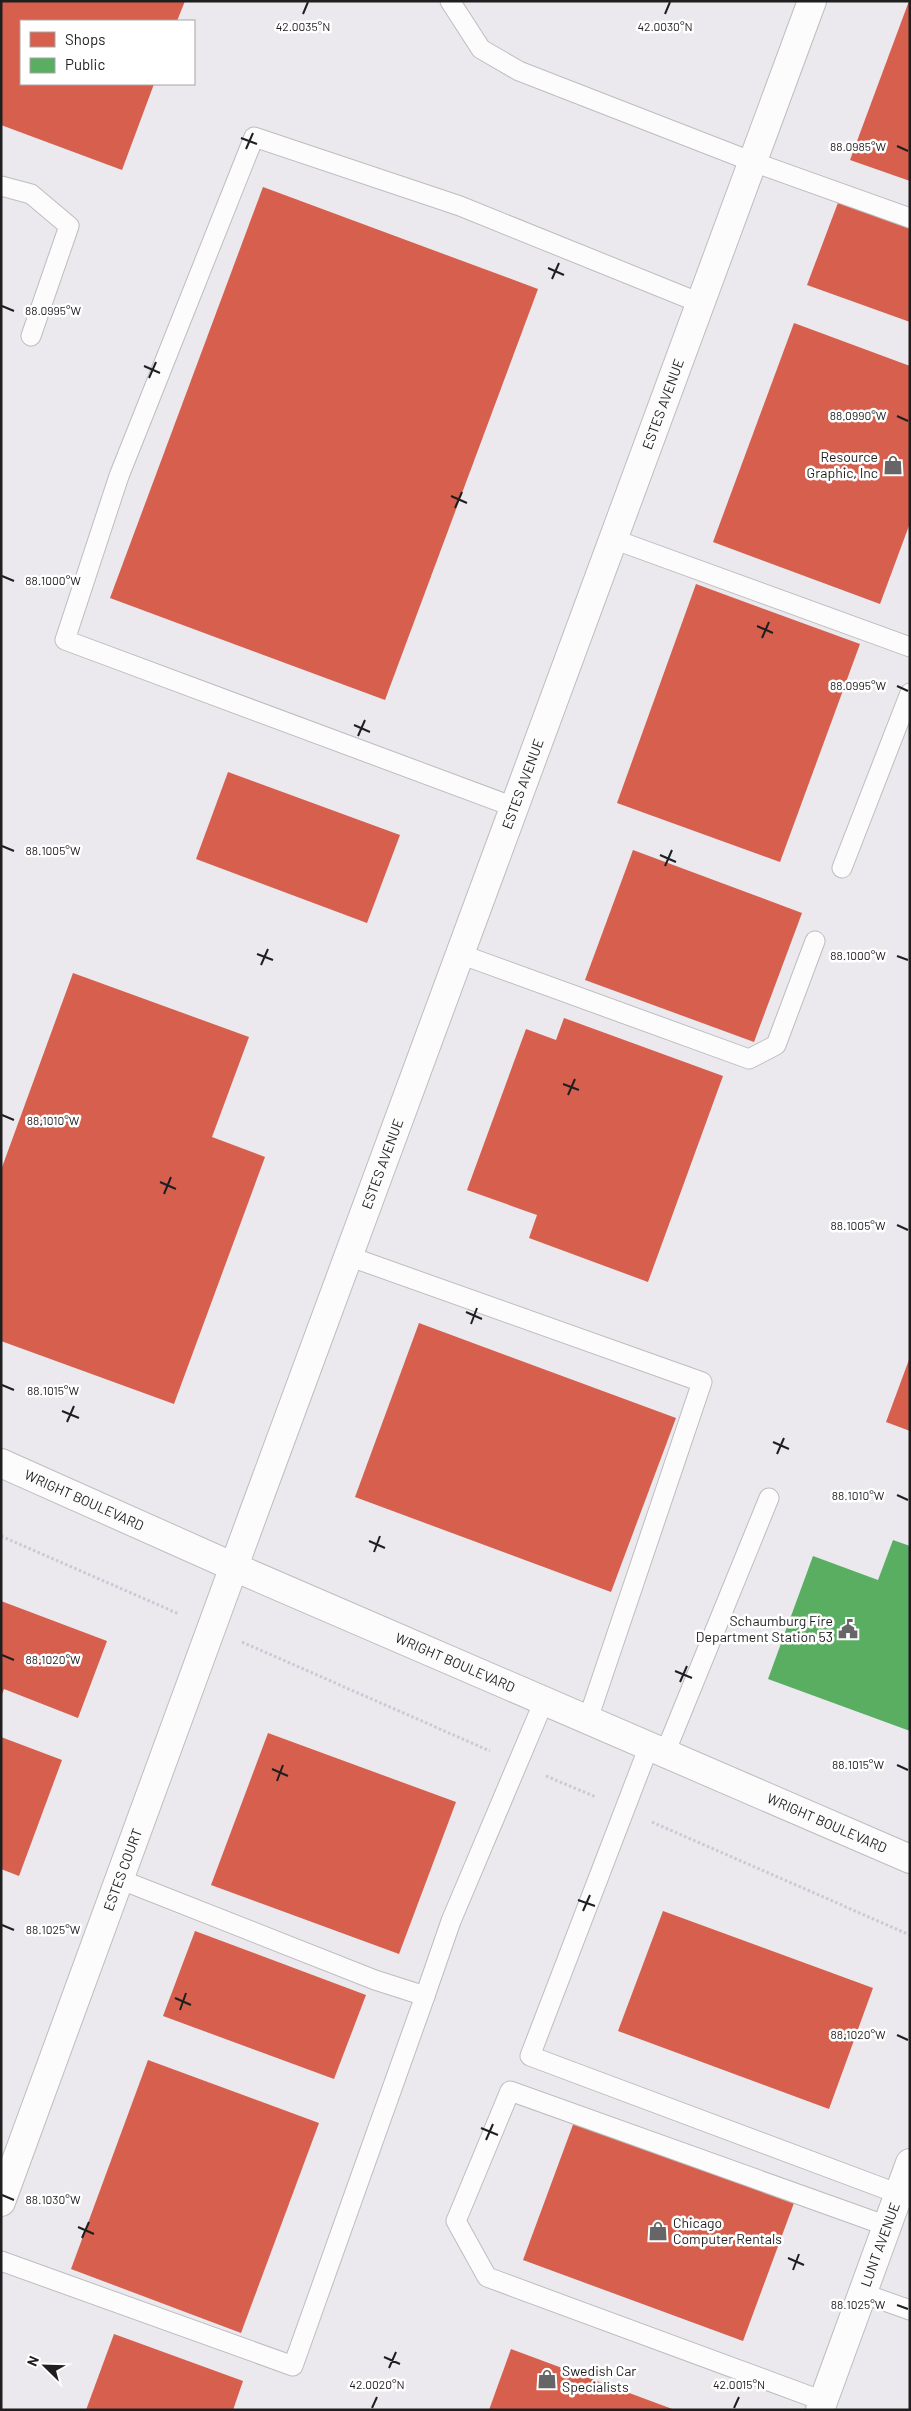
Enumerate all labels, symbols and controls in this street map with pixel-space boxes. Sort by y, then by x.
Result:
text: 42.0035°N [276,19,330,33]
text: 42.0030°N [637,19,693,33]
legend [20,20,195,85]
text: Shops [65,30,105,48]
text: Public [65,55,105,73]
text: 88.0985°W [830,139,886,153]
text: 88.0995°W [25,303,81,317]
street label: ESTES AVENUE [638,356,687,451]
text: 88.0990°W [830,408,887,422]
place label: Resource Graphic, Inc [807,448,878,481]
shop icon: Resource Graphic, Inc [882,454,904,476]
text: 88.1000°W [25,573,81,587]
text: 88.0995°W [830,678,886,692]
street label: ESTES AVENUE [498,736,547,831]
text: 88.1005°W [26,843,81,857]
text: 88.1000°W [830,948,886,962]
text: 88.1010°W [27,1113,80,1127]
street label: ESTES AVENUE [358,1116,406,1211]
text: 88.1005°W [831,1218,886,1232]
text: 88.1015°W [27,1383,79,1397]
street label: WRIGHT BOULEVARD [22,1466,147,1534]
text: 88.1010°W [832,1488,885,1502]
place label: Schaumburg Fire Department Station 53 [696,1612,833,1645]
public building icon: Schaumburg Fire Department Station 53 [837,1618,859,1640]
street label: WRIGHT BOULEVARD [393,1629,518,1695]
text: 88.1020°W [25,1652,81,1666]
text: 88.1015°W [832,1757,884,1771]
street label: WRIGHT BOULEVARD [765,1789,890,1856]
street label: ESTES COURT [99,1826,145,1913]
text: 88.1025°W [26,1922,81,1936]
text: 88.1020°W [830,2027,886,2041]
text: 88.1030°W [26,2192,81,2206]
street label: LUNT AVENUE [857,2200,903,2289]
place label: Chicago Computer Rentals [673,2214,782,2247]
shop icon: Chicago Computer Rentals [647,2220,669,2242]
text: 88.1025°W [831,2297,886,2311]
north arrow [20,2341,70,2391]
text: N [23,2353,42,2368]
place label: Swedish Car Specialists [562,2362,636,2395]
shop icon: Swedish Car Specialists [536,2368,558,2390]
text: 42.0020°N [349,2377,405,2391]
text: 42.0015°N [713,2377,765,2391]

